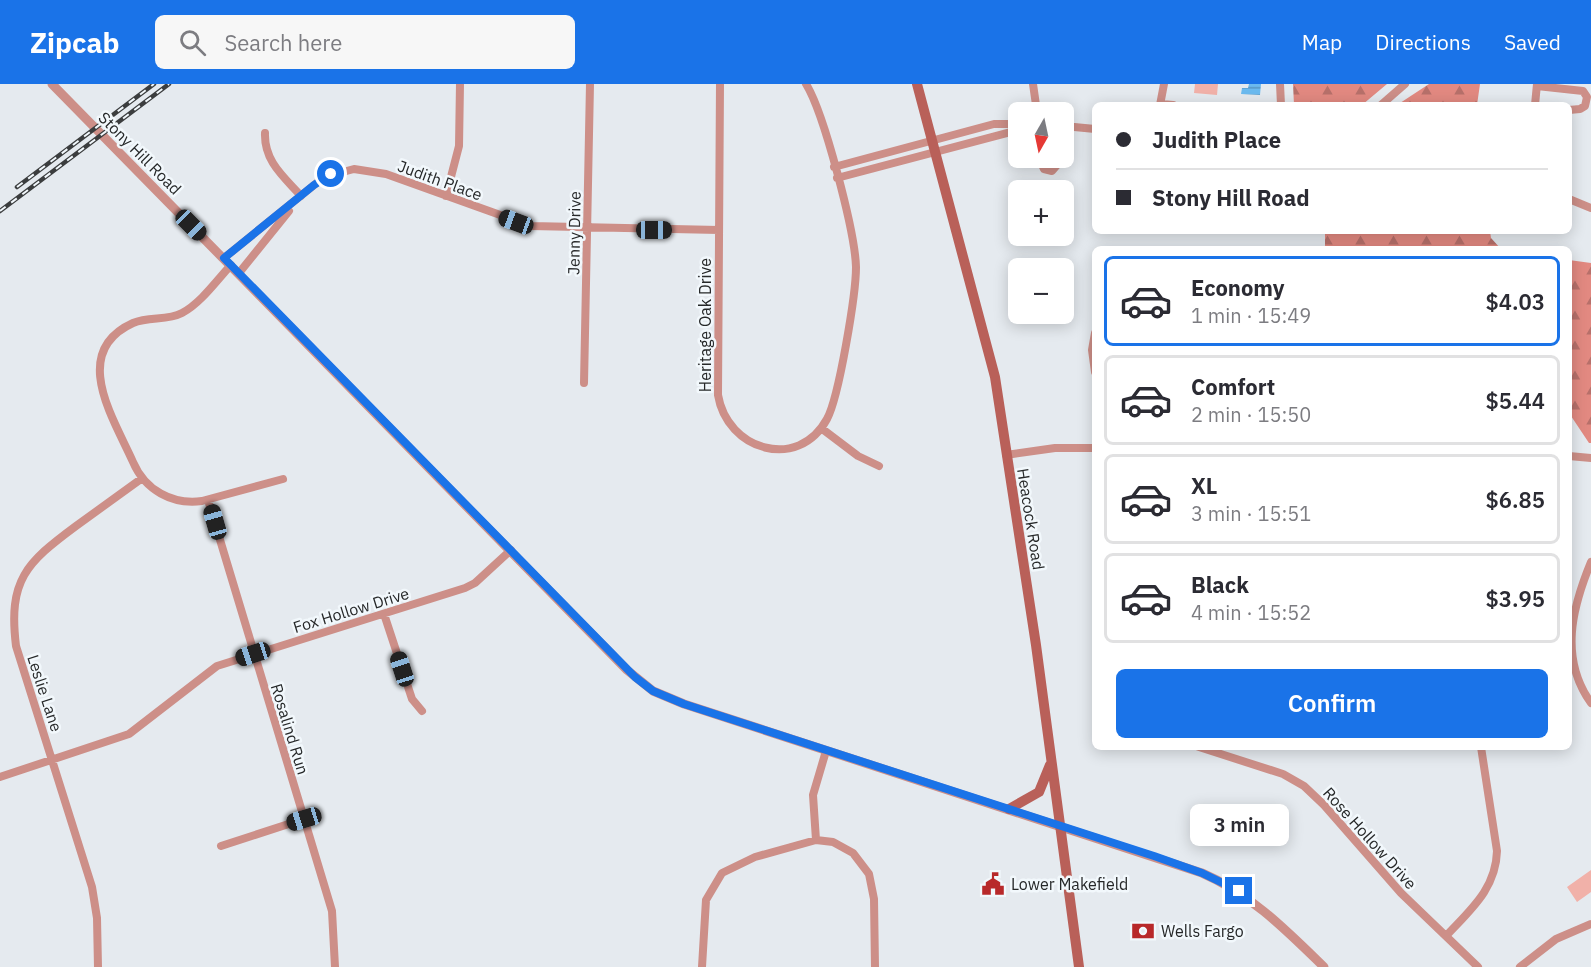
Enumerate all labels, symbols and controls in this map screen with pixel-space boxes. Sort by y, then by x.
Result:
search box [155,15,575,69]
text: Zipcab [30,24,119,61]
icon: search [176,26,209,59]
text: Search here [224,28,342,57]
text: Map [1302,28,1342,56]
text: Directions [1375,28,1471,56]
text: Saved [1504,28,1561,56]
north arrow [1008,102,1074,168]
map controls [1008,102,1074,324]
street label: Stony Hill Road [94,107,186,199]
text: Judith Place [1152,125,1281,154]
street label: Judith Place [395,155,485,205]
route start [317,160,344,187]
button: + [1008,180,1074,246]
text: Stony Hill Road [1152,183,1310,212]
street label: Jenny Drive [563,191,585,275]
car [172,206,210,244]
car [496,207,536,237]
car [636,221,672,239]
street label: Heritage Oak Drive [695,258,715,392]
button: − [1008,258,1074,324]
text: Economy [1191,273,1285,302]
icon: car [1119,274,1173,328]
text: $4.03 [1486,287,1545,316]
text: 1 min · 15:49 [1191,302,1311,329]
text: Comfort [1191,372,1275,401]
icon: car [1119,373,1173,427]
text: $5.44 [1486,386,1545,415]
text: 2 min · 15:50 [1191,401,1311,428]
street label: Heacock Road [1013,467,1049,571]
text: XL [1191,471,1217,500]
icon: car [1119,472,1173,526]
text: $6.85 [1486,485,1545,514]
text: 3 min · 15:51 [1191,500,1311,527]
car [201,502,229,542]
text: Black [1191,570,1249,599]
icon: car [1119,571,1173,625]
street label: Fox Hollow Drive [291,583,412,637]
text: $3.95 [1486,584,1545,613]
text: 4 min · 15:52 [1191,599,1311,626]
car [233,640,273,668]
car [388,649,416,689]
street label: Leslie Lane [23,652,67,734]
button: Confirm [1116,669,1548,738]
street label: Rosalind Run [267,681,313,777]
street label: Rose Hollow Drive [1319,783,1421,893]
callout: 3 min [1190,804,1288,846]
car [284,805,324,833]
text: 3 min [1214,811,1265,838]
public building icon: Lower Makefield [980,871,1006,897]
place label: Lower Makefield [1011,874,1128,894]
route end [1225,877,1252,904]
bank icon: Wells Fargo [1130,918,1156,944]
place label: Wells Fargo [1161,921,1244,941]

